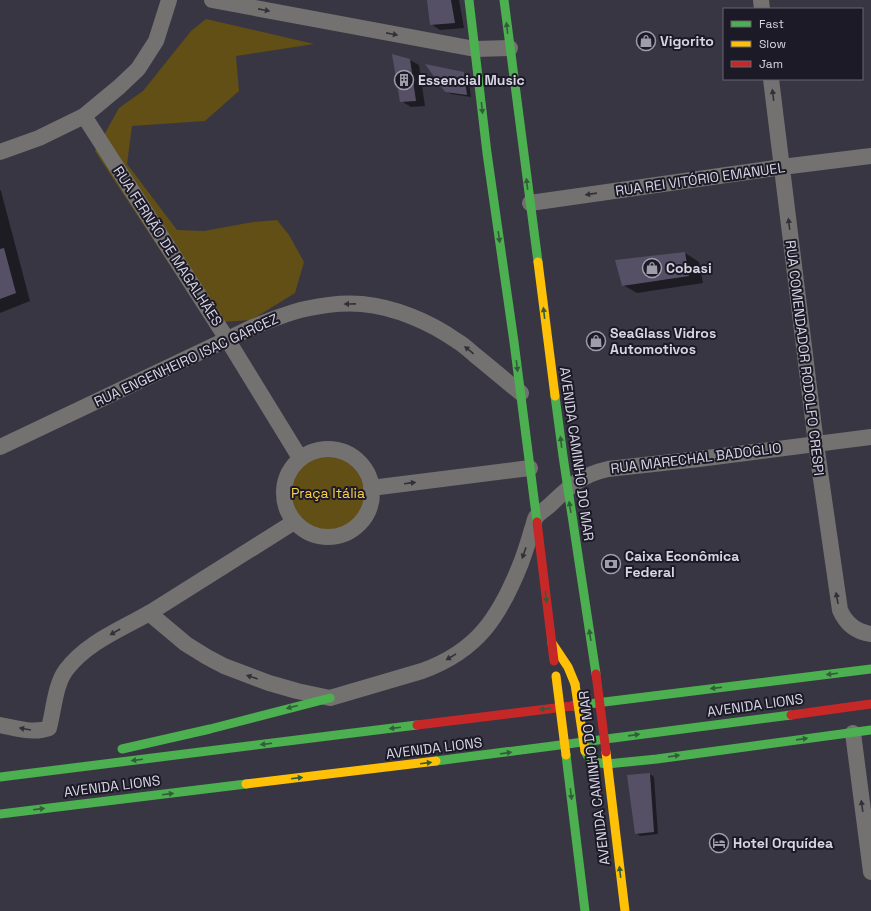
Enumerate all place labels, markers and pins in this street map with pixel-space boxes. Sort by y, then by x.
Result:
shop icon: Vigorito [635,30,657,52]
place label: Vigorito [660,32,714,50]
building icon: Essencial Music [393,69,415,91]
place label: Essencial Music [418,71,525,89]
shop icon: Cobasi [641,257,663,279]
place label: Cobasi [666,259,712,277]
place label: SeaGlass Vidros Automotivos [610,324,716,358]
shop icon: SeaGlass Vidros Automotivos [585,330,607,352]
place label: Caixa Econômica Federal [625,547,739,581]
bank icon: Caixa Econômica Federal [600,553,622,575]
hotel icon: Hotel Orquídea [708,832,730,854]
place label: Hotel Orquídea [733,834,833,852]

